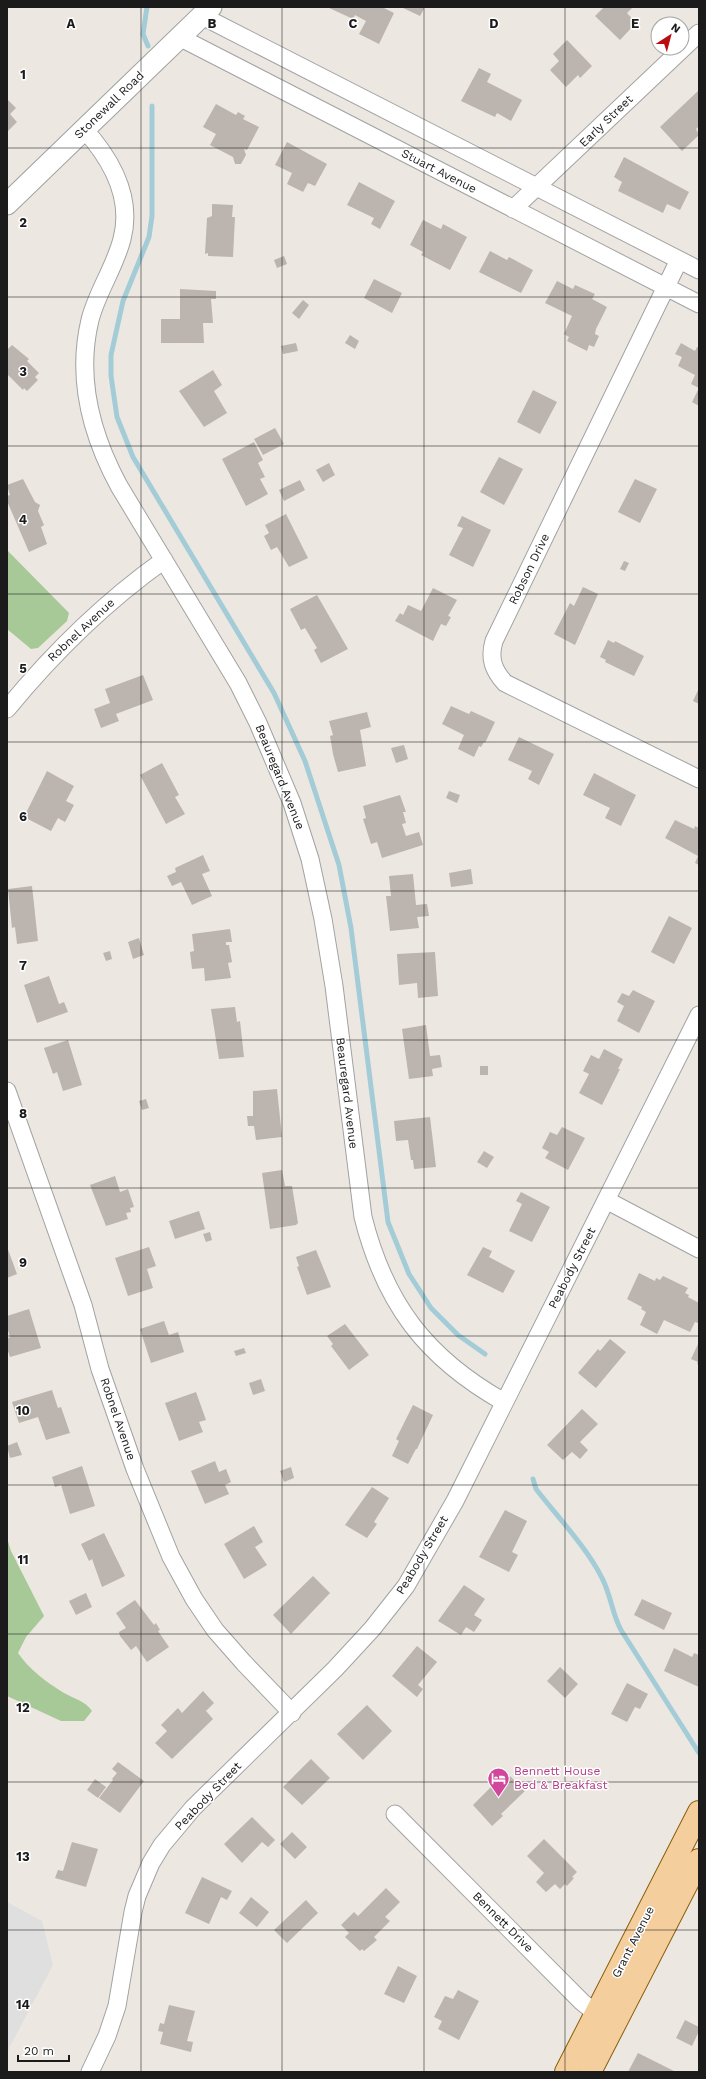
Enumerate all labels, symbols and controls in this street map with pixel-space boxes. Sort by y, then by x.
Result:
text: A [67,16,76,31]
text: B [208,16,217,31]
text: C [349,16,358,31]
text: D [489,16,499,31]
text: E [631,16,639,31]
north arrow [650,16,690,56]
text: N [668,21,683,36]
text: 1 [20,67,26,82]
street label: Stonewall Road [71,68,147,142]
street label: Early Street [576,92,636,150]
street label: Stuart Avenue [399,146,479,196]
text: 2 [19,215,27,230]
text: 3 [19,364,27,379]
text: 4 [19,512,28,527]
street label: Robson Drive [506,531,552,607]
street label: Robnel Avenue [45,595,117,665]
text: 5 [19,661,27,676]
street label: Beauregard Avenue [253,722,308,832]
text: 6 [19,809,27,824]
text: 7 [19,958,27,973]
street label: Beauregard Avenue [333,1037,361,1150]
text: 8 [19,1106,27,1121]
street label: Peabody Street [545,1225,599,1311]
text: 9 [19,1255,27,1270]
street label: Robnel Avenue [97,1376,139,1462]
text: 10 [16,1403,30,1418]
street label: Peabody Street [393,1513,451,1597]
text: 11 [17,1552,29,1567]
text: 12 [16,1700,30,1715]
street label: Peabody Street [172,1759,244,1833]
place label: Bennett House Bed & Breakfast [514,1764,608,1792]
hotel icon: Bennett House Bed & Breakfast [486,1765,512,1798]
text: 13 [16,1849,30,1864]
street label: Bennett Drive [470,1889,536,1955]
street label: Grant Avenue [609,1904,657,1980]
text: 14 [16,1997,31,2012]
scale bar [18,2037,69,2063]
text: 20 m [24,2044,54,2058]

